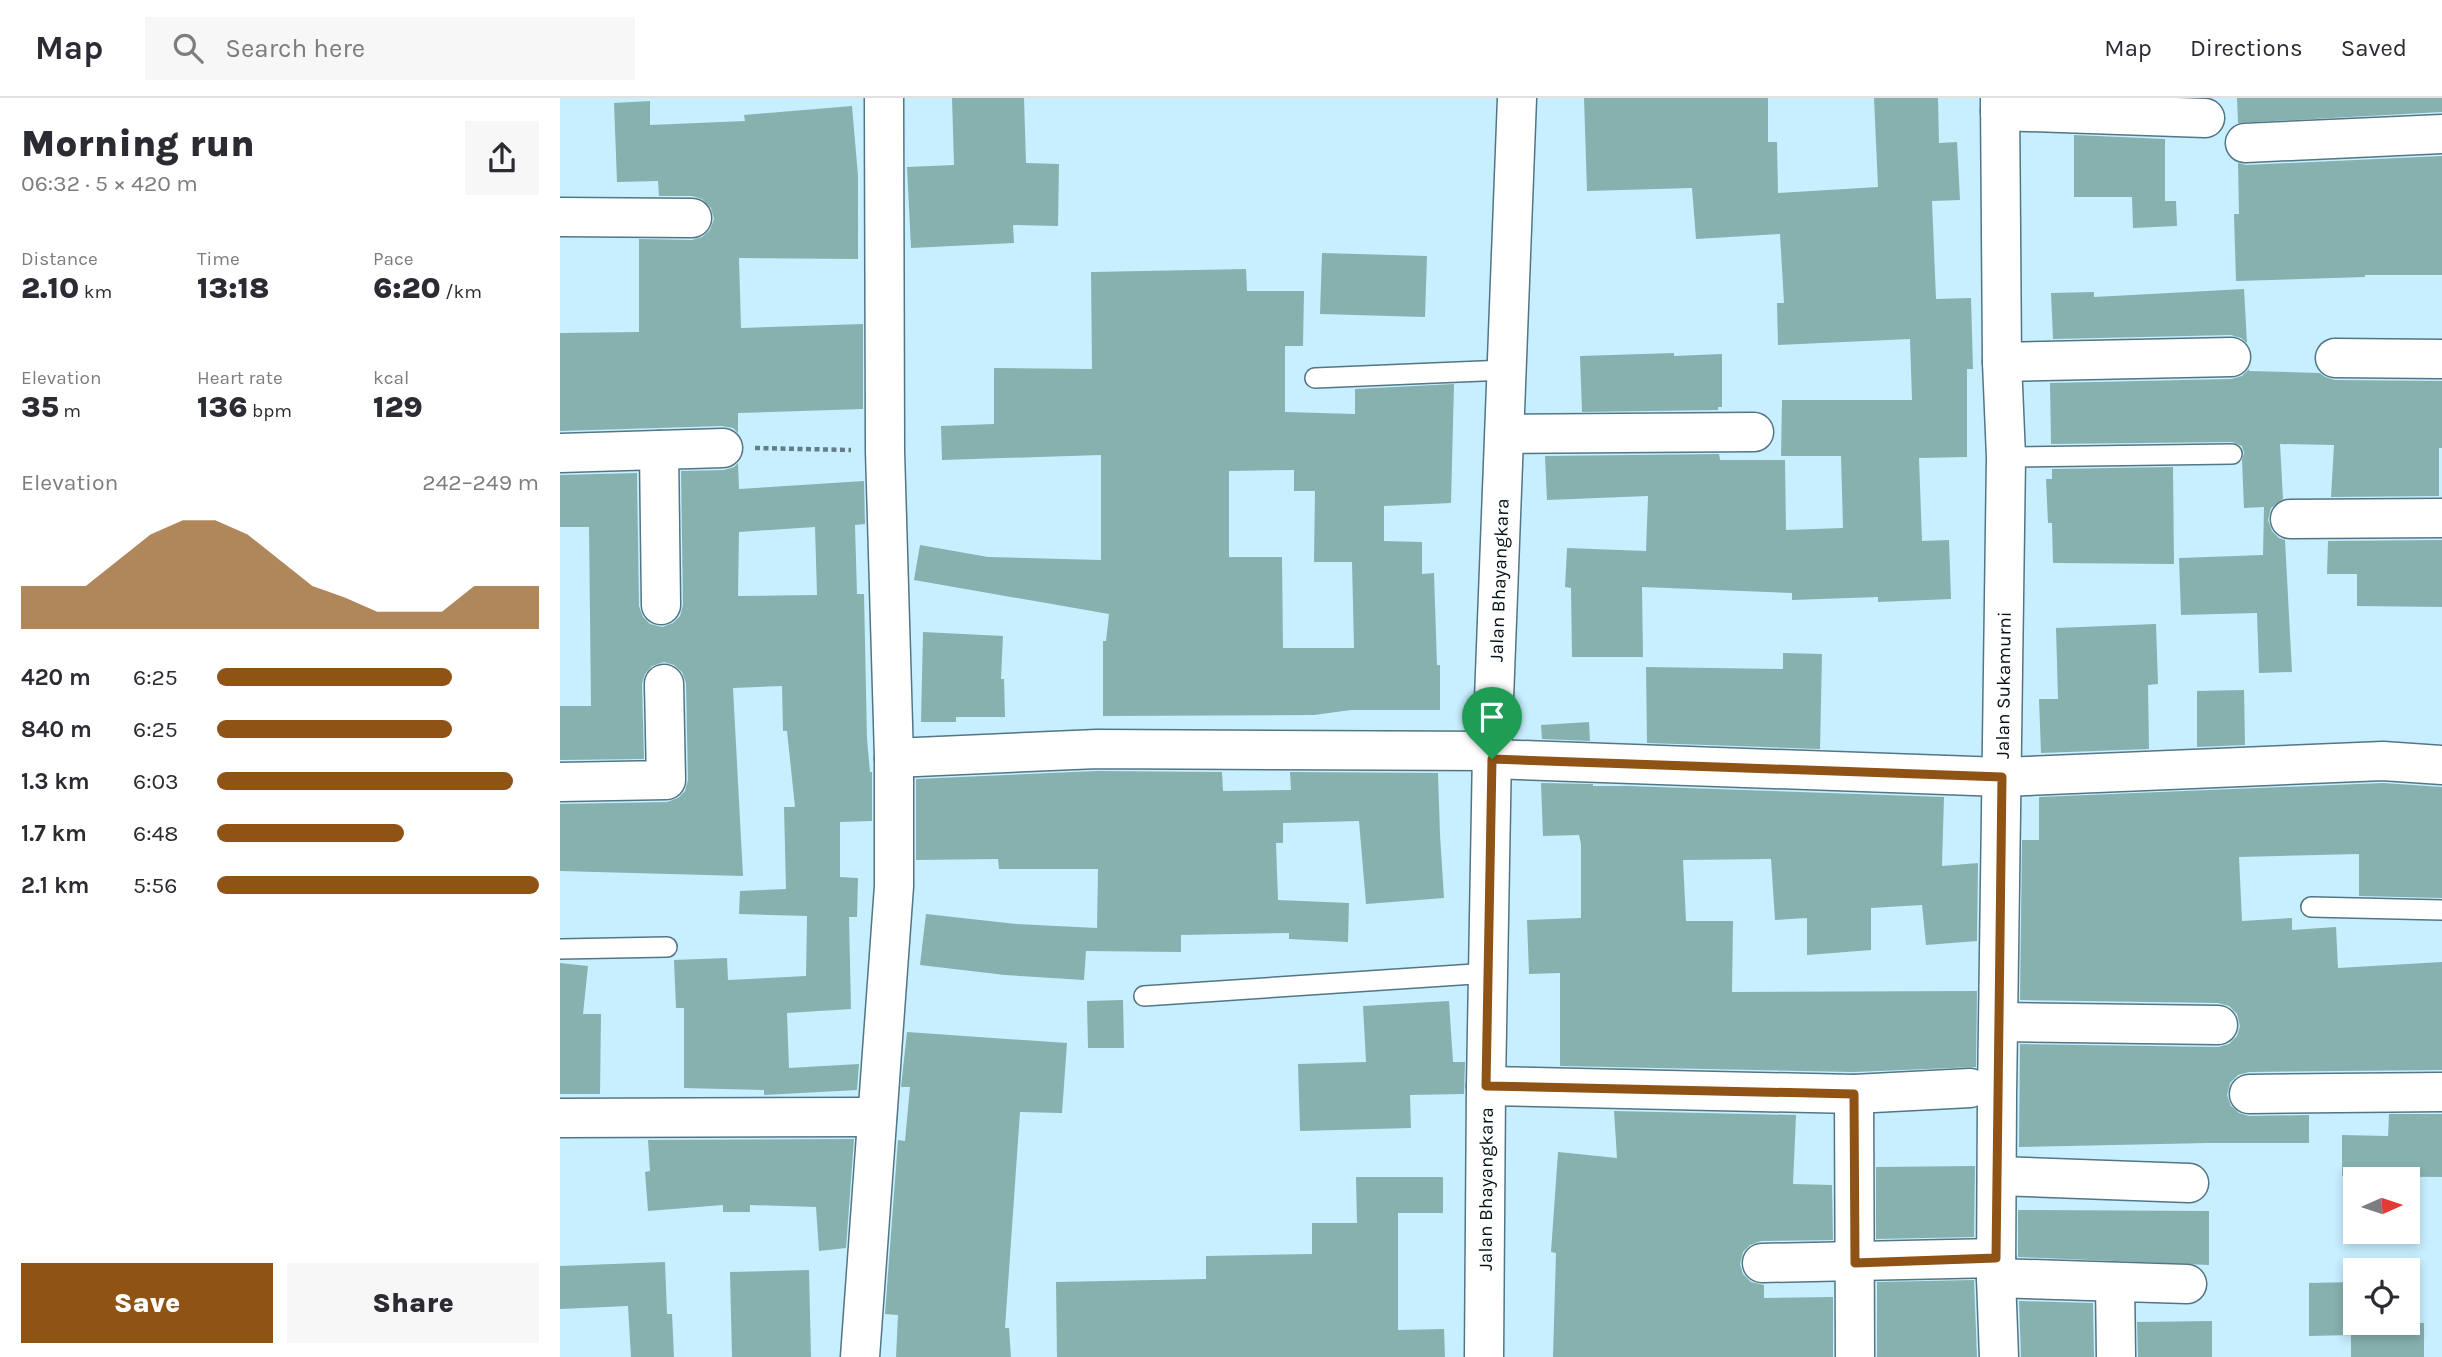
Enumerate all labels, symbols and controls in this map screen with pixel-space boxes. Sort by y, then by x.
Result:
search box [145,17,635,80]
text: Map [35,29,103,67]
icon: search [169,29,207,67]
text: Search here [225,33,365,64]
text: Map [2104,34,2152,62]
text: Directions [2190,34,2303,62]
text: Saved [2341,34,2407,62]
text: Morning run [21,121,255,166]
button: share [465,121,539,195]
text: 06:32 · 5 × 420 m [21,170,198,197]
text: Distance [21,248,98,270]
text: Time [197,248,240,270]
text: Pace [373,248,414,270]
text: 2.10 [21,270,79,306]
text: 13:18 [197,270,269,306]
text: 6:20 [373,270,441,306]
text: km [79,281,112,303]
text: /km [441,281,482,303]
text: Elevation [21,367,101,389]
text: Heart rate [197,367,283,389]
text: kcal [373,367,409,389]
text: 35 [21,389,59,425]
text: 136 [197,389,247,425]
text: 129 [373,389,423,425]
text: m [59,400,81,422]
text: bpm [247,400,292,422]
text: Elevation [21,469,118,496]
text: 242–249 m [422,469,539,496]
street label: Jalan Bhayangkara [1485,498,1514,662]
street label: Jalan Sukamurni [1992,611,2016,759]
text: 420 m [21,664,91,691]
text: 6:25 [133,664,178,691]
pin [1462,687,1522,759]
icon: arrive [1473,698,1511,736]
text: 840 m [21,716,92,743]
text: 6:25 [133,716,178,743]
text: 1.3 km [21,768,90,795]
text: 6:03 [133,768,179,795]
text: 1.7 km [21,820,87,847]
text: 6:48 [133,820,178,847]
text: 2.1 km [21,872,89,899]
text: 5:56 [133,872,177,899]
street label: Jalan Bhayangkara [1475,1107,1498,1271]
north arrow [2343,1167,2420,1244]
map controls [2343,1167,2420,1335]
button: locate [2343,1258,2420,1335]
button: Save [21,1263,273,1343]
button: Share [287,1263,539,1343]

